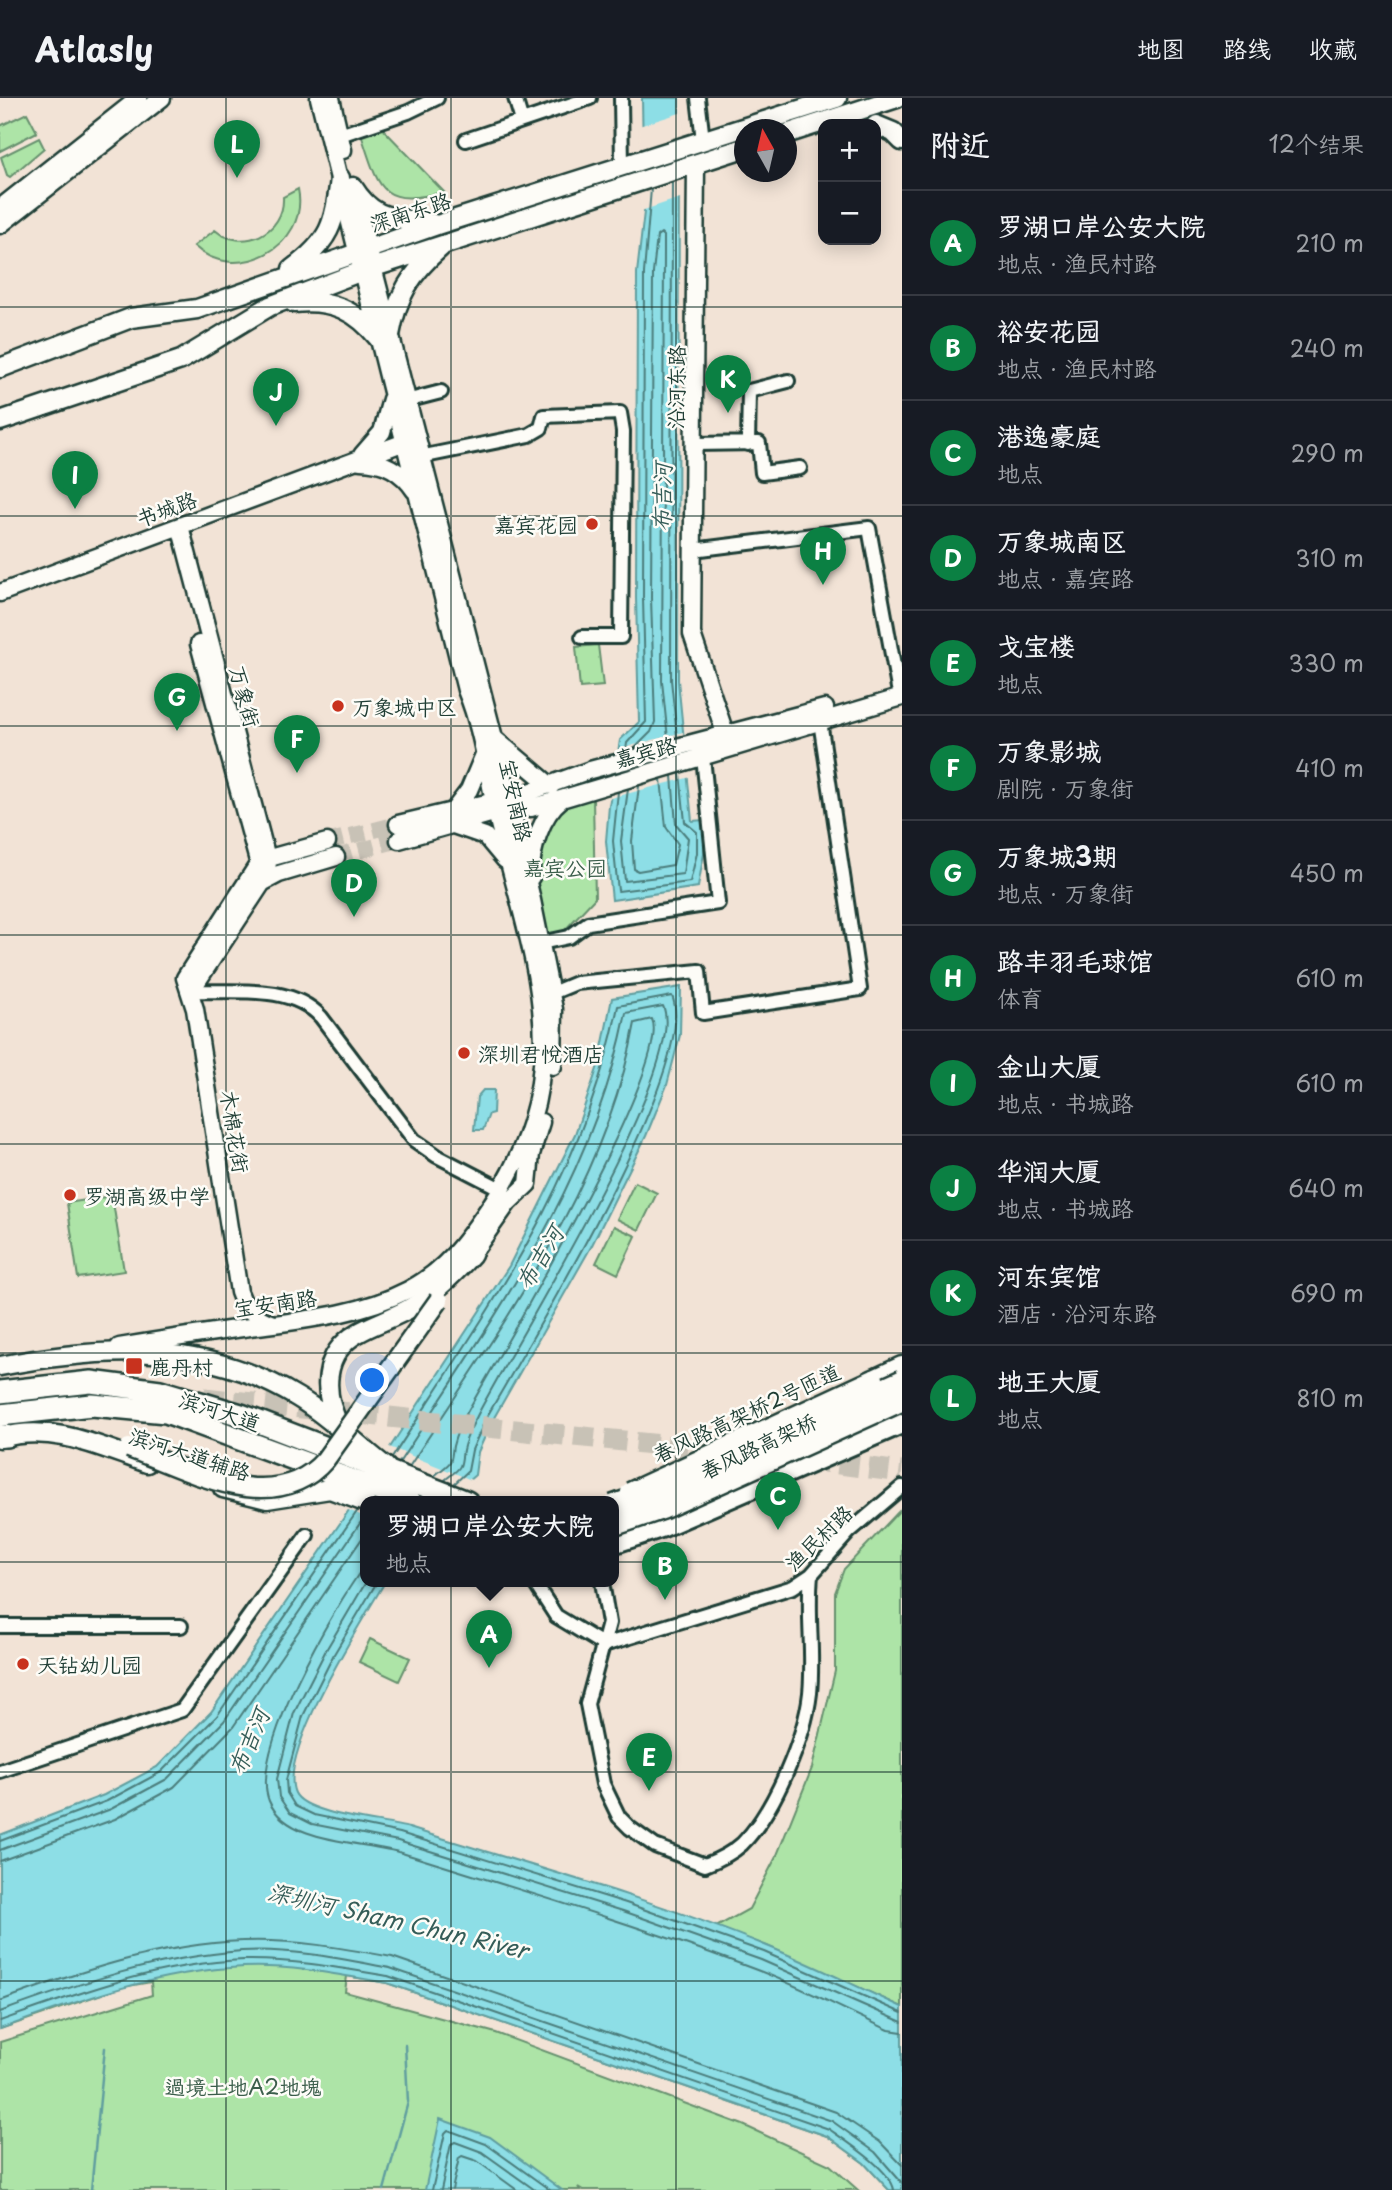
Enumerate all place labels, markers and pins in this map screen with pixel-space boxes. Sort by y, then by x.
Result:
pin: L [214,120,260,178]
pin: K [705,355,751,413]
pin: J [253,368,299,426]
pin: I [52,451,98,509]
place label: 嘉宾花园 [494,508,578,540]
marker: 嘉宾花园 [584,516,600,532]
pin: H [800,527,846,585]
pin: G [154,673,200,731]
place label: 万象城中区 [352,690,457,722]
marker: 万象城中区 [330,698,346,714]
pin: F [274,715,320,773]
pin: D [331,859,377,917]
place label: 深圳君悦酒店 [478,1037,604,1069]
marker: 深圳君悦酒店 [456,1045,472,1061]
place label: 罗湖高级中学 [84,1179,210,1211]
marker: 罗湖高级中学 [62,1187,78,1203]
place label: 鹿丹村 [150,1350,213,1382]
marker: 鹿丹村 [124,1356,144,1376]
pin: C [755,1472,801,1530]
pin: B [642,1542,688,1600]
pin: A [466,1610,512,1668]
place label: 天钻幼儿园 [37,1648,142,1680]
marker: 天钻幼儿园 [15,1656,31,1672]
pin: E [626,1733,672,1791]

